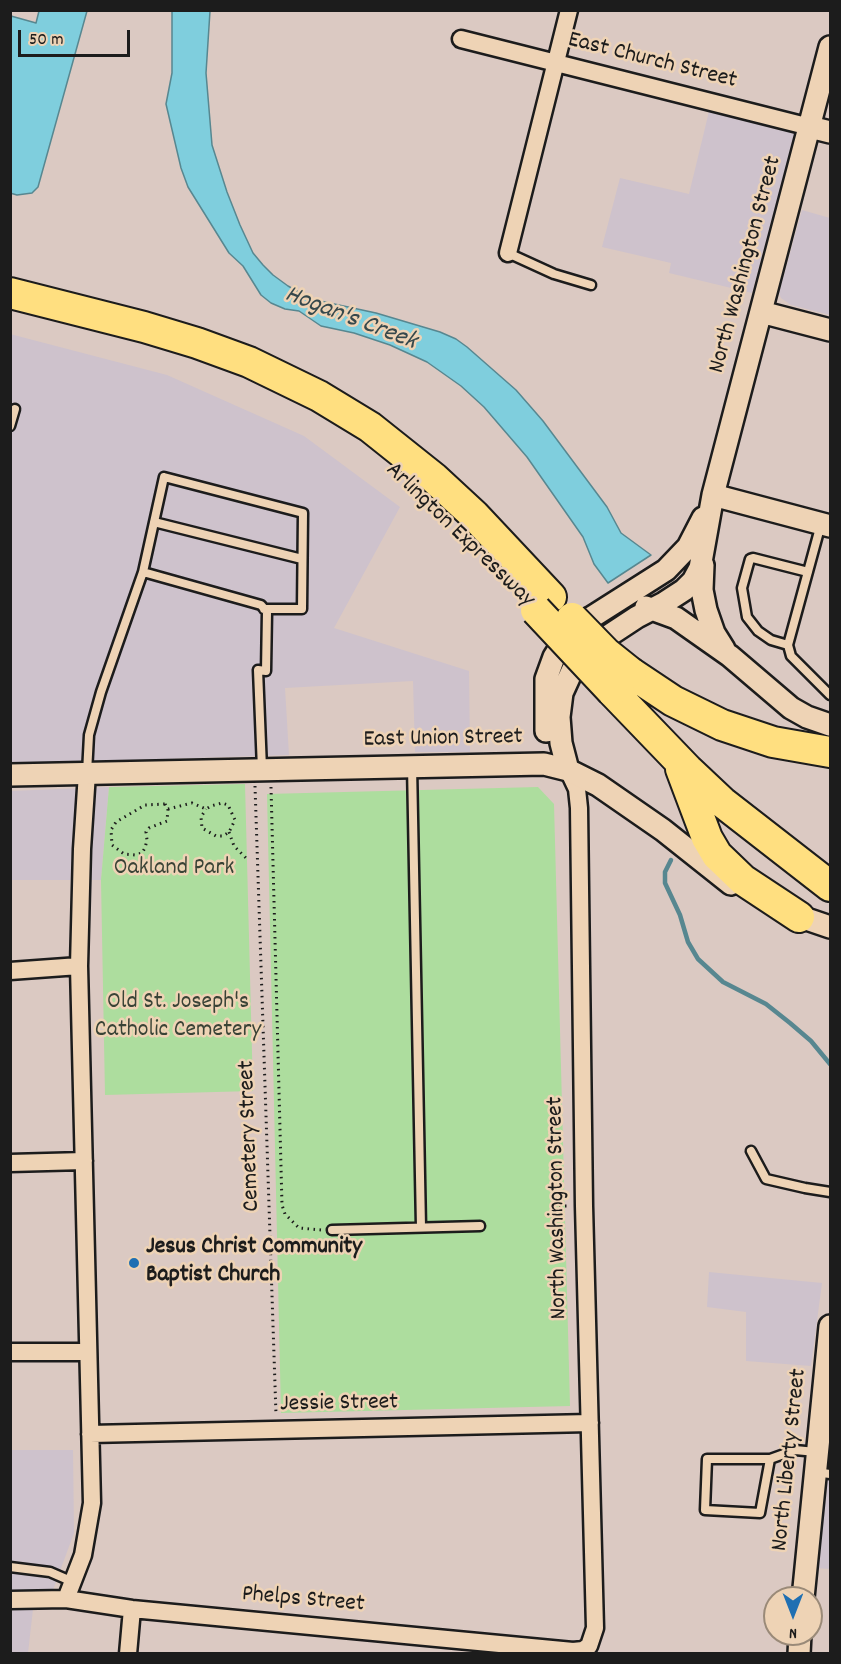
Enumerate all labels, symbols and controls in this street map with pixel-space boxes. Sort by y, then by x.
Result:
scale bar [21,18,134,56]
street label: East Church Street [565,27,739,97]
text: 50 m [29,28,64,53]
street label: North Washington Street [704,153,790,377]
water label: Hogan's Creek [280,281,420,359]
street label: Arlington Expressway [378,457,540,615]
street label: East Union Street [363,724,523,756]
park label: Oakland Park [114,856,234,884]
park label: Old St. Joseph's Catholic Cemetery [95,990,261,1046]
street label: Cemetery Street [234,1060,268,1212]
street label: North Washington Street [543,1096,575,1320]
place label: Jesus Christ Community Baptist Church [146,1235,362,1291]
marker: Jesus Christ Community Baptist Church [127,1256,141,1270]
street label: North Liberty Street [767,1367,815,1553]
street label: Jessie Street [280,1390,398,1420]
street label: Phelps Street [240,1581,366,1621]
north arrow [763,1586,823,1646]
text: N [789,1621,797,1644]

